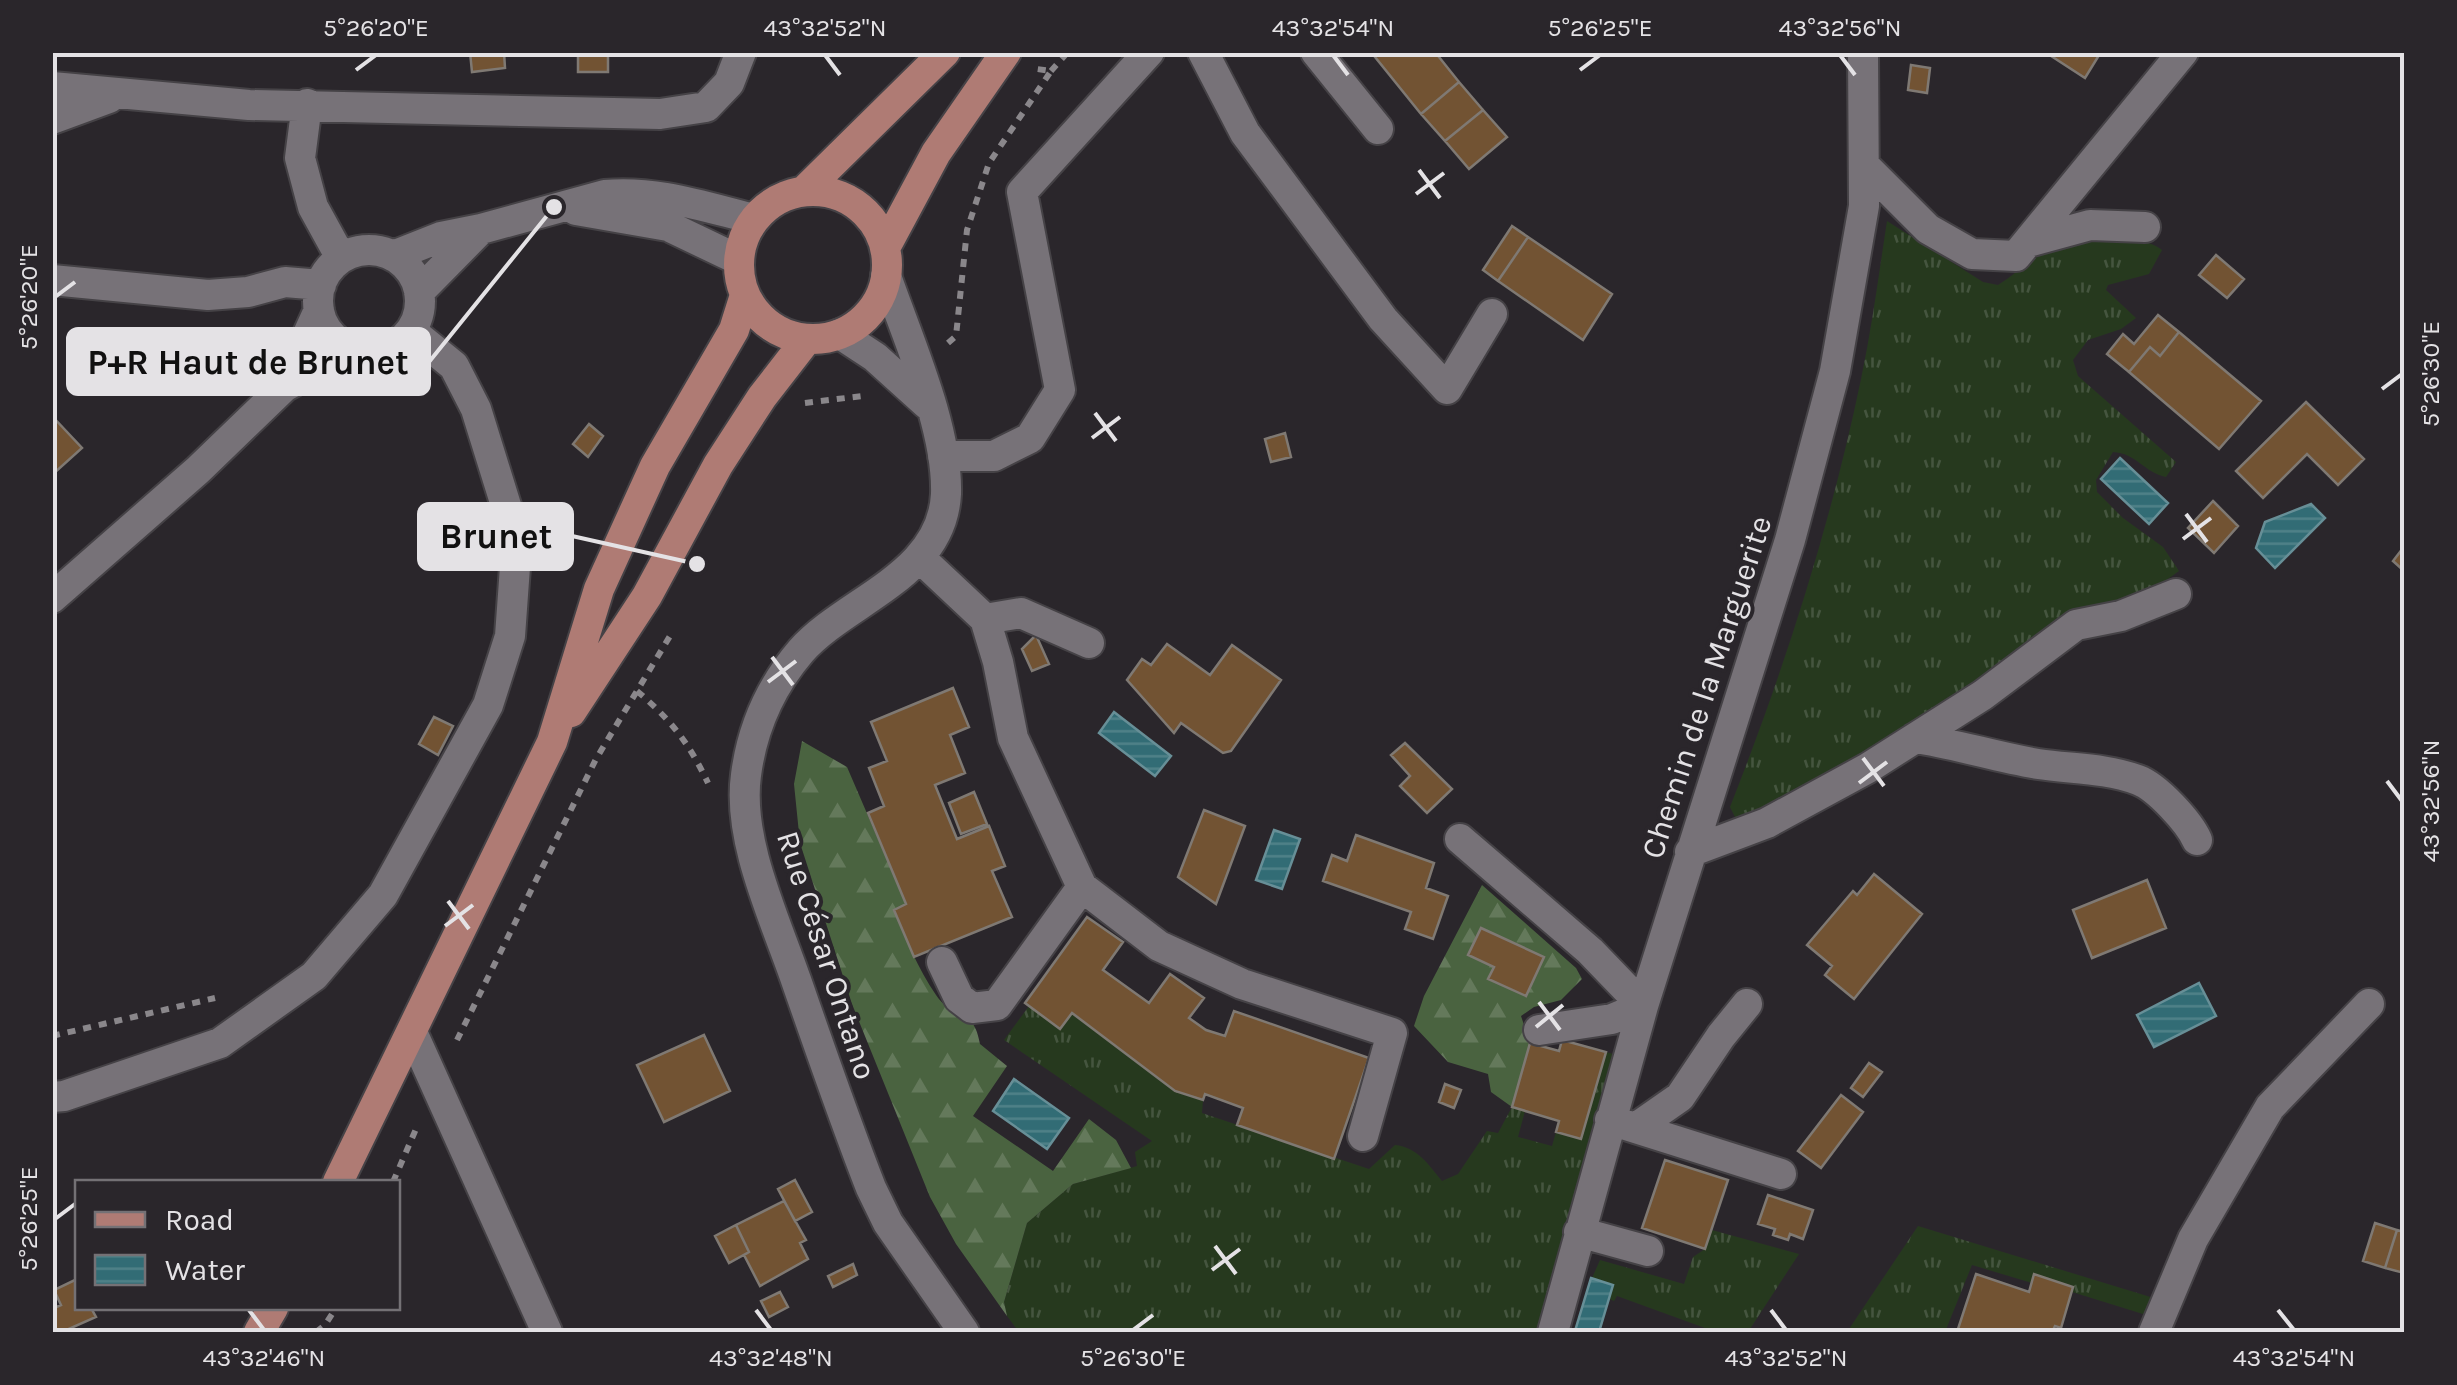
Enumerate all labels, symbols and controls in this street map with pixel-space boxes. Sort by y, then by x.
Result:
text: 5°26'20"E [323,13,429,42]
text: 43°32'52"N [763,13,887,42]
text: 43°32'54"N [1272,13,1394,42]
text: 5°26'25"E [1547,13,1653,42]
text: 43°32'56"N [1778,13,1902,42]
text: 5°26'20"E [14,244,43,350]
text: 5°26'30"E [2416,321,2445,427]
callout: P+R Haut de Brunet [68,329,429,394]
text: P+R Haut de Brunet [87,342,409,383]
callout: Brunet [419,504,572,569]
street label: Chemin de la Marguerite [1634,511,1779,863]
text: Brunet [440,516,552,557]
text: 43°32'56"N [2416,739,2445,863]
street label: Rue César Ontano [769,826,884,1084]
text: 5°26'25"E [14,1166,43,1272]
legend [75,1180,400,1310]
text: Road [165,1202,234,1238]
text: Water [165,1252,245,1288]
text: 43°32'46"N [203,1343,325,1372]
text: 43°32'48"N [709,1343,833,1372]
text: 5°26'30"E [1080,1343,1186,1372]
text: 43°32'52"N [1724,1343,1848,1372]
text: 43°32'54"N [2233,1343,2355,1372]

